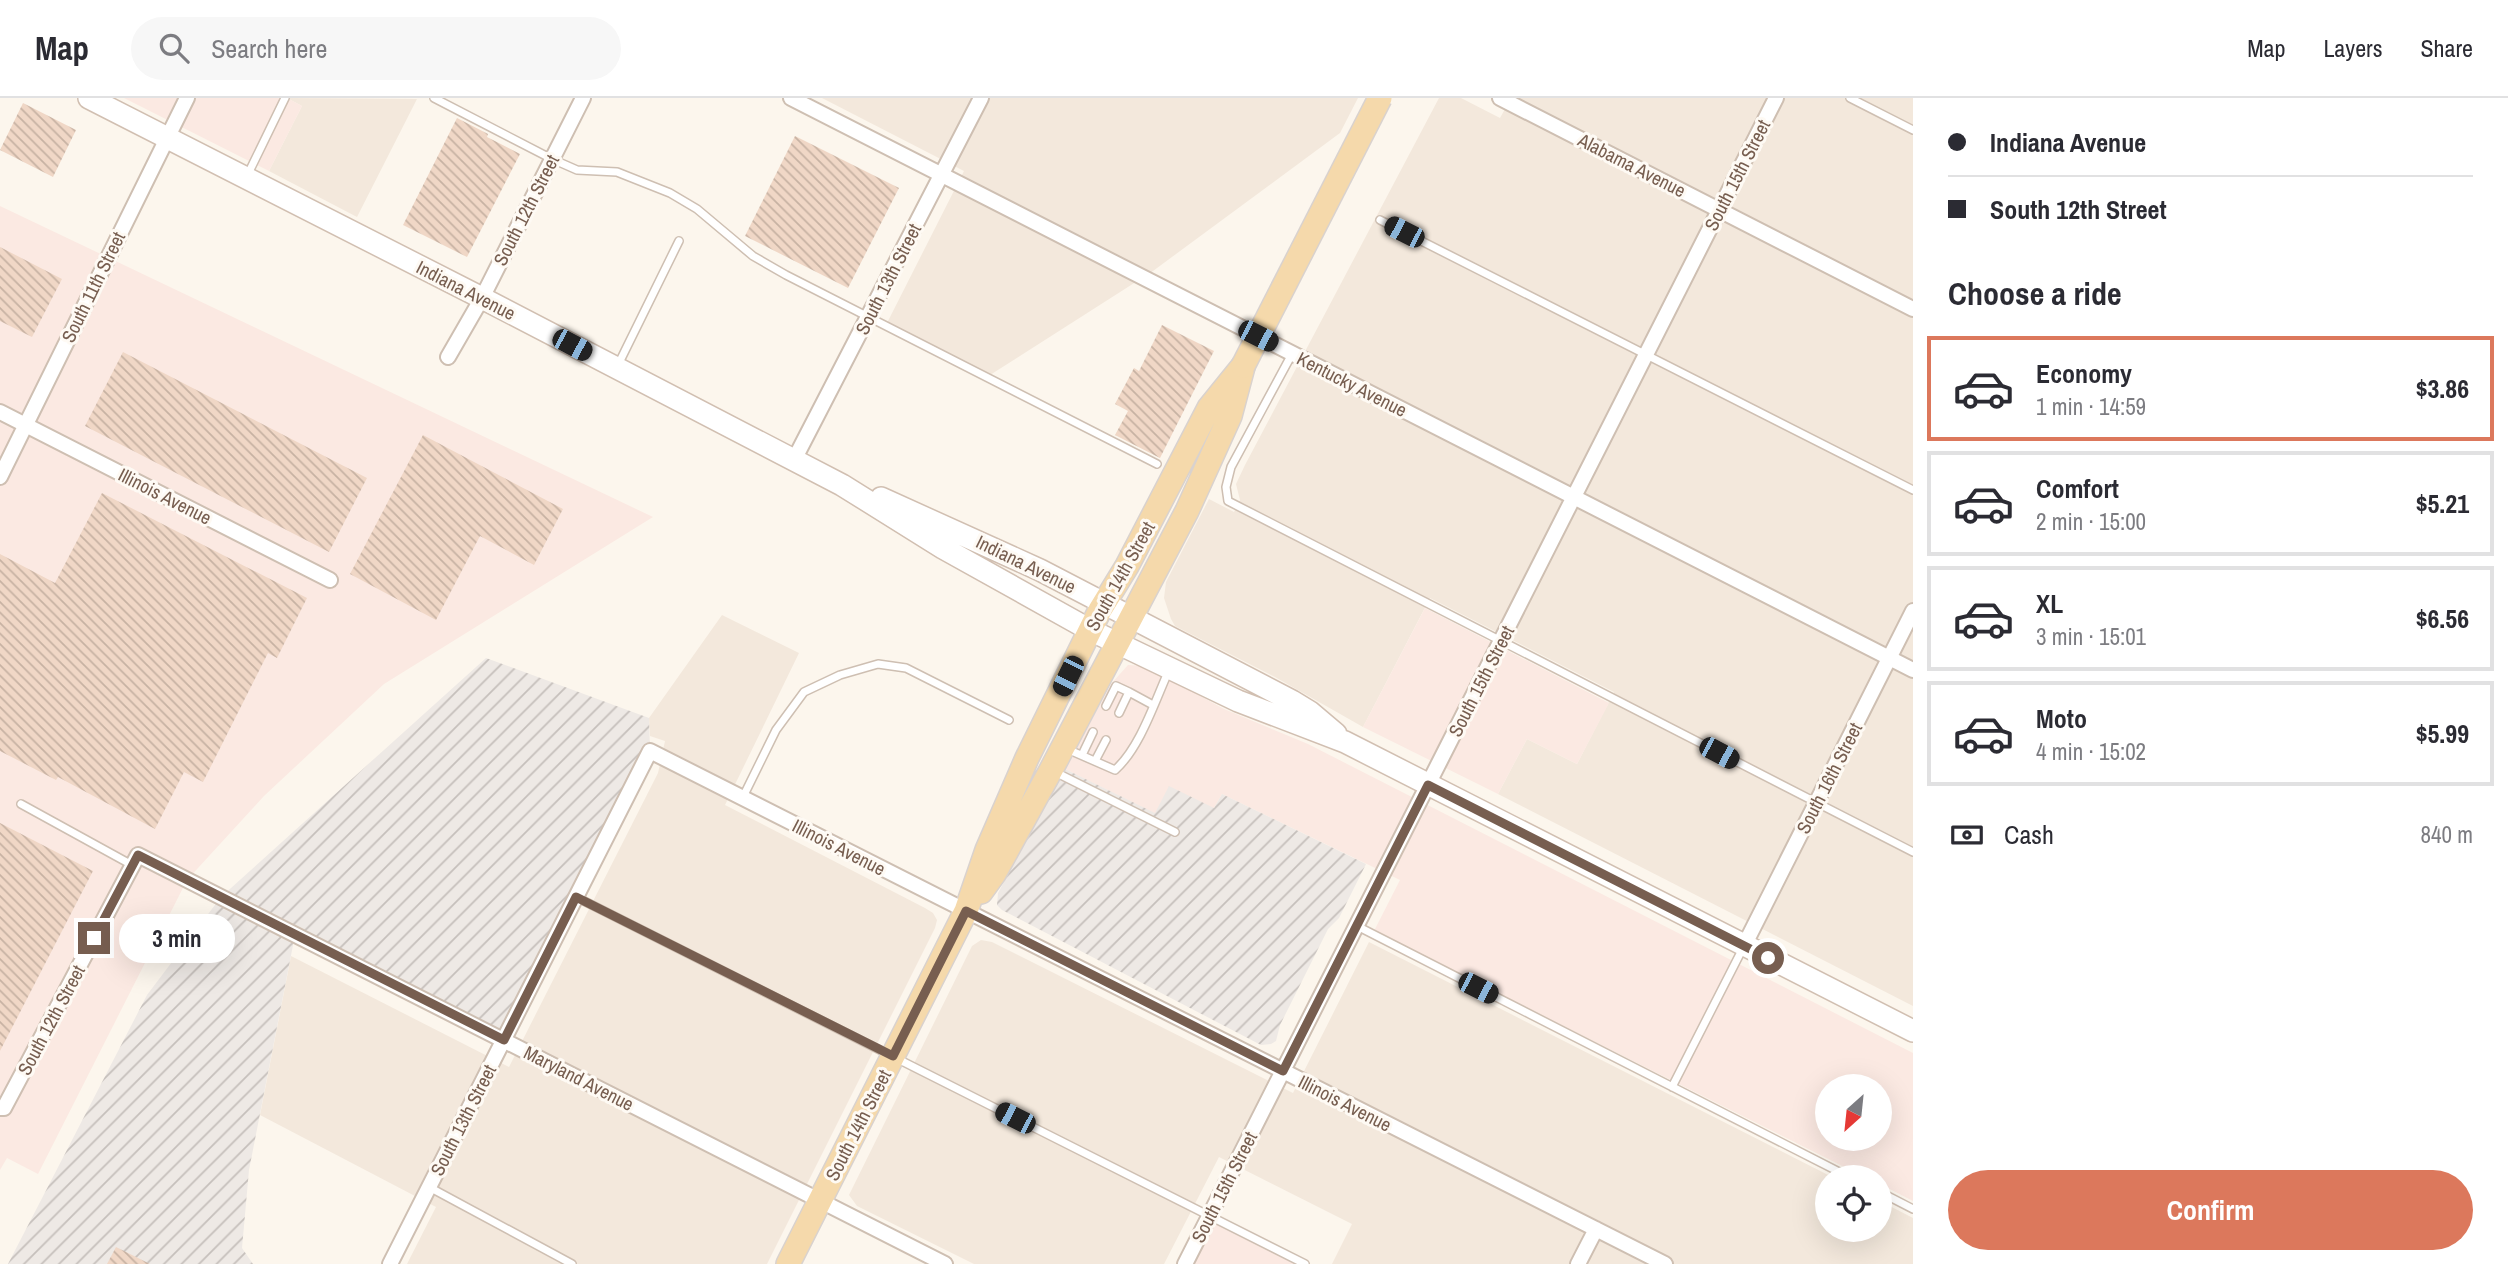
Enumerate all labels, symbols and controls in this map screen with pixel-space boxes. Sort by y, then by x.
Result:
search box [131,17,621,80]
text: Map [35,26,89,70]
icon: search [155,29,193,67]
text: Search here [211,31,327,66]
text: Map [2247,32,2285,64]
text: Layers [2323,32,2382,64]
text: Share [2420,32,2473,64]
street label: South 15th Street [1698,114,1776,235]
text: Indiana Avenue [1990,125,2146,160]
street label: Alabama Avenue [1573,126,1690,203]
street label: South 12th Street [487,149,565,270]
text: South 12th Street [1990,192,2167,227]
car [1381,213,1428,251]
street label: South 13th Street [849,218,927,339]
street label: South 11th Street [55,227,131,347]
street label: Indiana Avenue [412,254,520,326]
text: Choose a ride [1948,272,2122,315]
car [1235,317,1282,355]
car [549,326,596,364]
street label: Kentucky Avenue [1293,345,1411,423]
text: Economy [2036,356,2132,391]
icon: car [1952,357,2015,420]
text: $3.86 [2416,371,2469,406]
text: 1 min · 14:59 [2036,391,2146,422]
street label: Illinois Avenue [114,461,216,531]
text: Comfort [2036,471,2119,506]
icon: car [1952,472,2015,535]
text: $5.21 [2416,486,2469,521]
text: 2 min · 15:00 [2036,506,2146,537]
street label: South 14th Street [1079,516,1161,635]
street label: Indiana Avenue [972,529,1080,599]
text: XL [2036,586,2063,621]
icon: car [1952,587,2015,650]
text: $6.56 [2416,601,2469,636]
street label: South 15th Street [1442,620,1520,741]
text: 3 min · 15:01 [2036,621,2146,652]
car [1050,653,1087,699]
text: Moto [2036,701,2087,736]
icon: car [1952,702,2015,765]
text: $5.99 [2416,716,2469,751]
street label: South 16th Street [1790,717,1868,838]
car [1696,734,1743,772]
text: 4 min · 15:02 [2036,736,2146,767]
street label: Illinois Avenue [788,812,890,882]
icon: cash [1948,816,1986,854]
text: Cash [2004,817,2054,852]
text: 840 m [2421,819,2473,850]
callout: 3 min [119,914,234,962]
route end [78,922,110,954]
text: 3 min [152,923,202,954]
route start [1752,942,1784,974]
street label: South 12th Street [11,960,91,1080]
car [1455,969,1502,1007]
street label: Maryland Avenue [520,1039,638,1117]
street label: South 13th Street [424,1059,502,1180]
street label: South 14th Street [819,1064,897,1185]
street label: Illinois Avenue [1294,1068,1396,1138]
north arrow [1815,1074,1892,1152]
map controls [1815,1074,1892,1242]
car [992,1099,1039,1137]
street label: South 15th Street [1185,1126,1263,1247]
button: locate [1815,1165,1892,1242]
button: Confirm [1948,1170,2473,1250]

